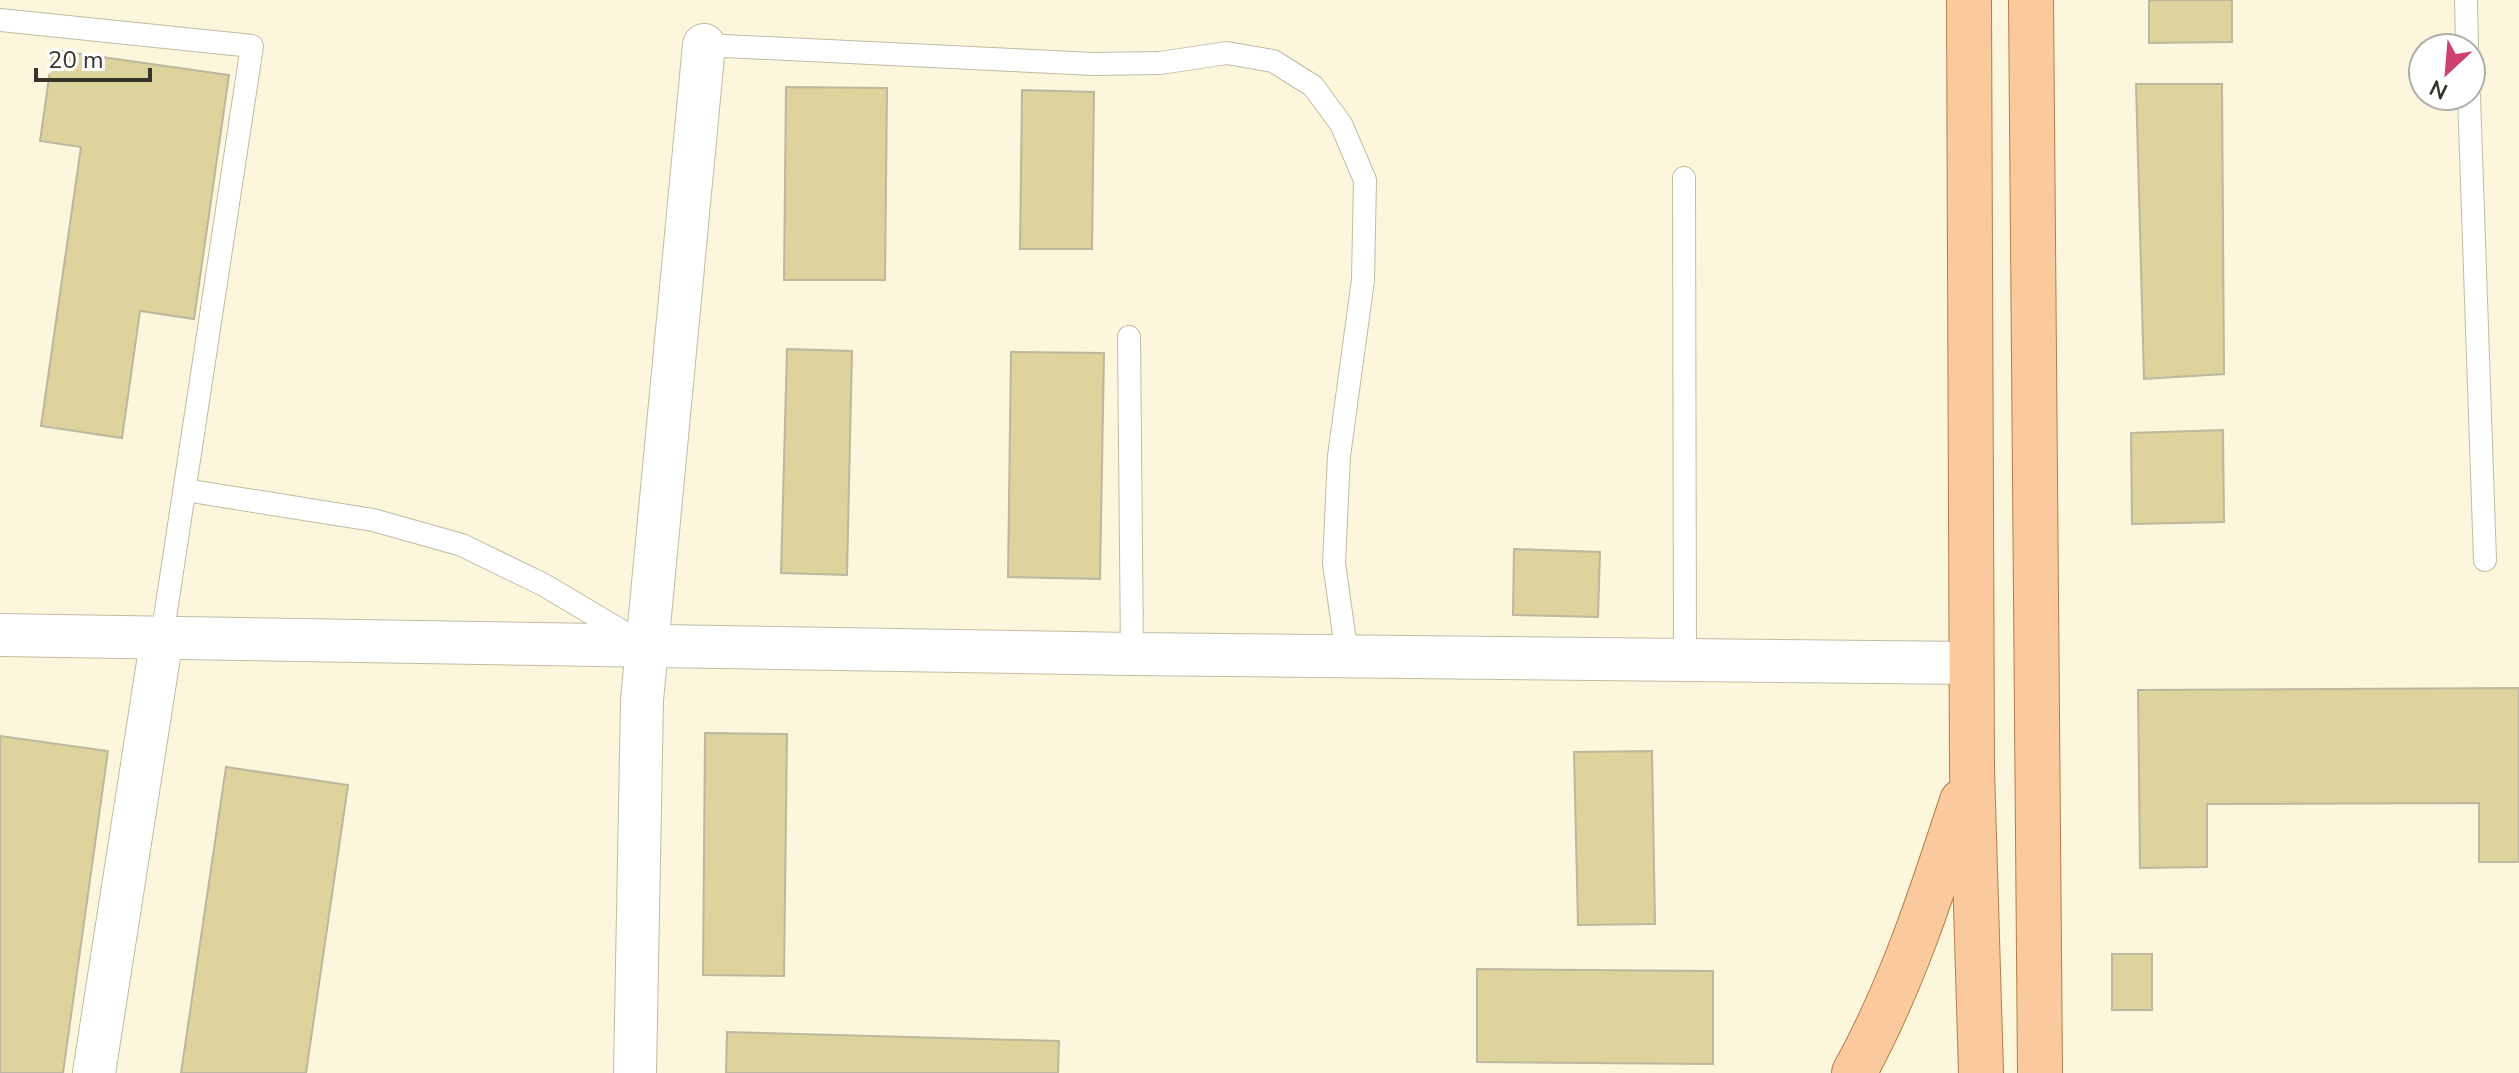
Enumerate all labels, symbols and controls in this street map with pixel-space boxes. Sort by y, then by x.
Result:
scale bar [36,32,150,82]
north arrow [2407,32,2487,112]
text: 20 m [48,44,104,76]
text: N [2425,72,2453,106]

